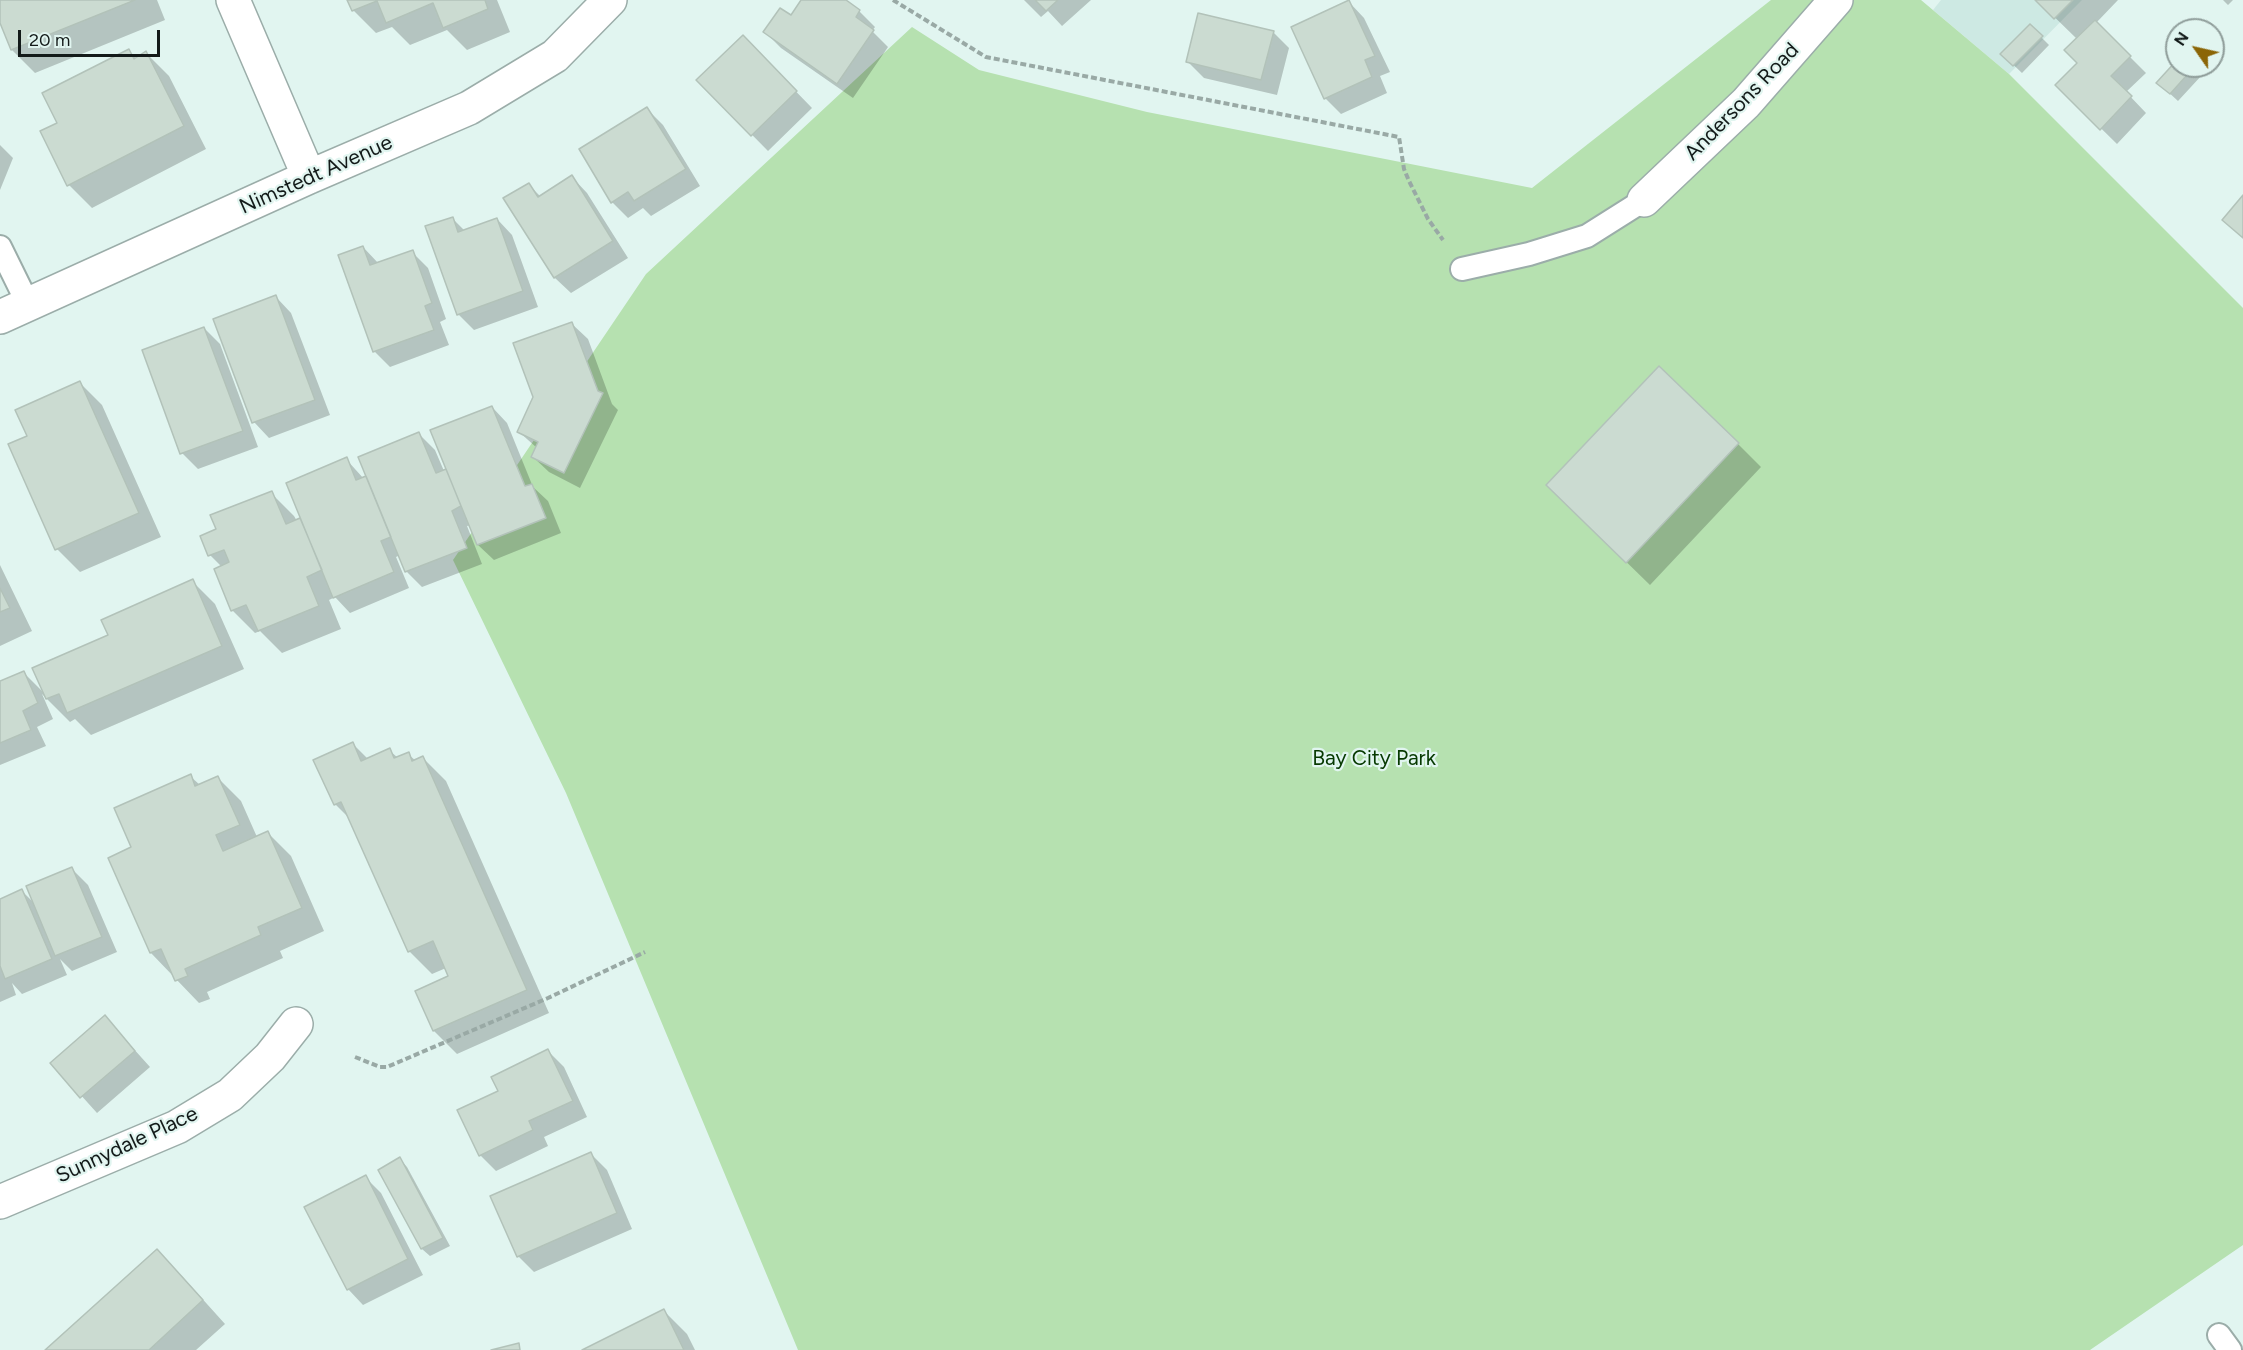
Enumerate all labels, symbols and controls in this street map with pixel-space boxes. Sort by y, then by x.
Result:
scale bar [21,18,164,56]
north arrow [2165,18,2225,78]
text: N [2170,28,2193,49]
text: 20 m [29,29,70,51]
street label: Andersons Road [1680,38,1804,166]
street label: Nimstedt Avenue [236,130,396,220]
park label: Bay City Park [1312,746,1436,772]
street label: Sunnydale Place [52,1101,202,1189]

